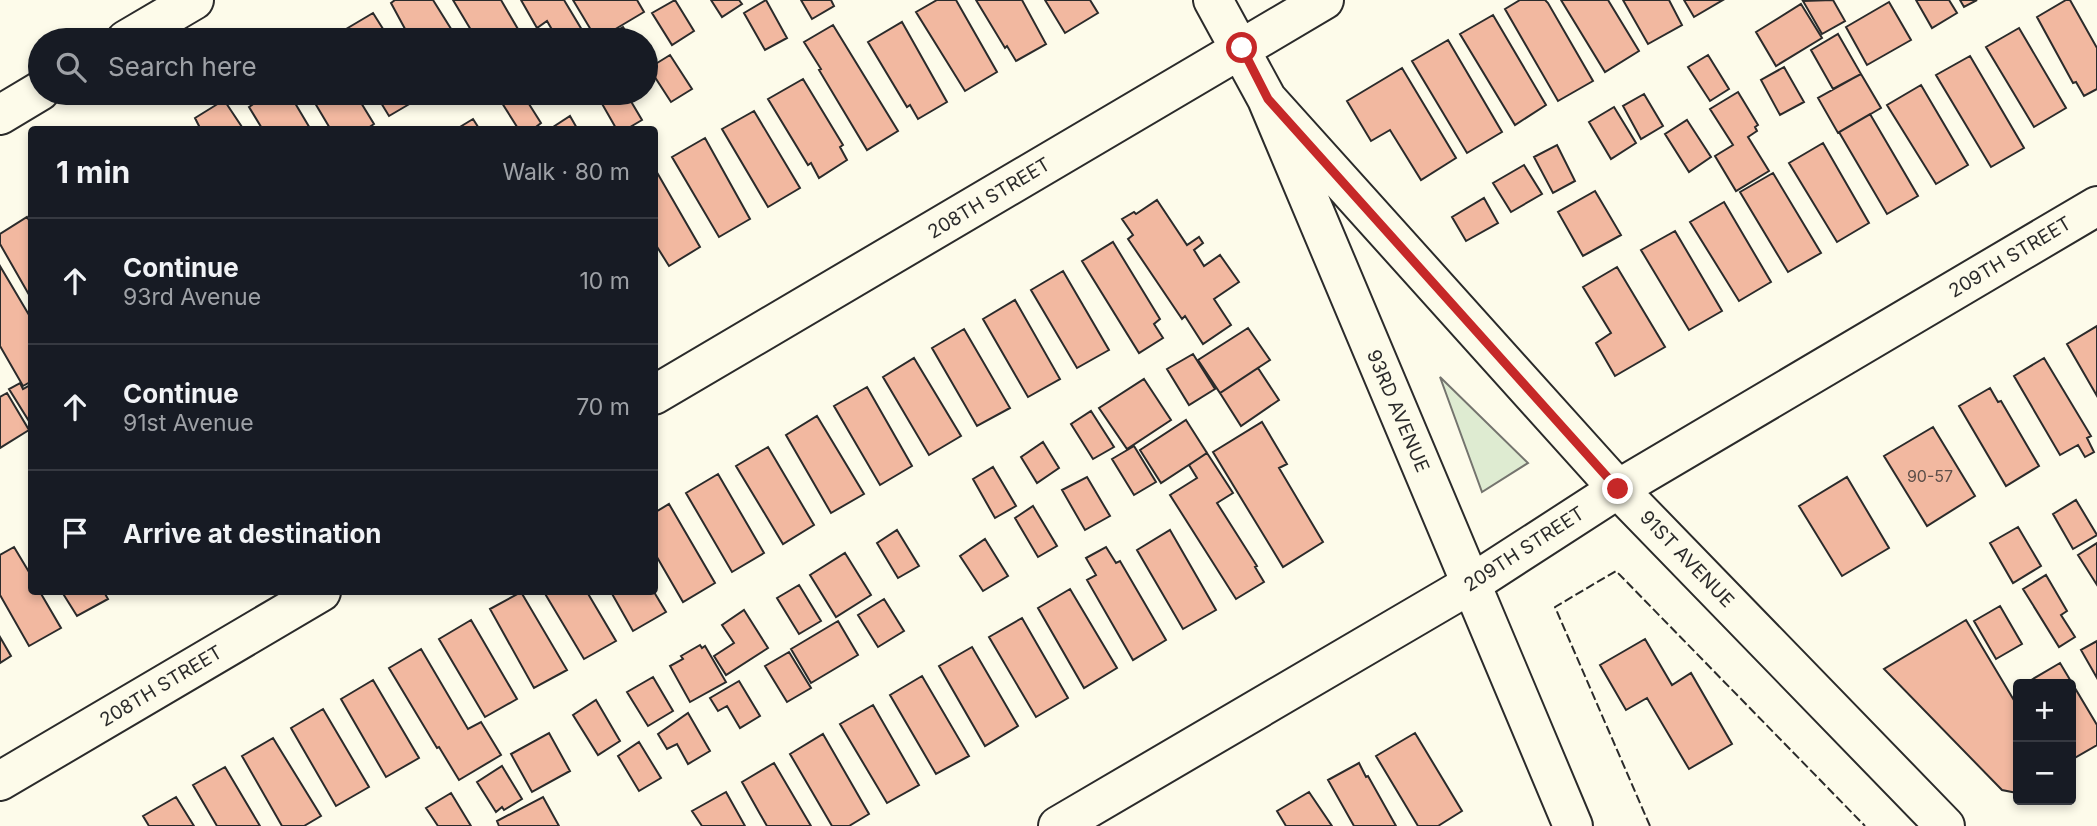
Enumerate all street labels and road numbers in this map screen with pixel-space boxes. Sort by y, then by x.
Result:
street label: 208TH STREET [924,152,1054,244]
street label: 209TH STREET [1945,211,2075,303]
street label: 93RD AVENUE [1362,346,1434,476]
street label: 209TH STREET [1460,502,1588,596]
street label: 91ST AVENUE [1635,506,1739,612]
street label: 208TH STREET [96,640,226,732]

